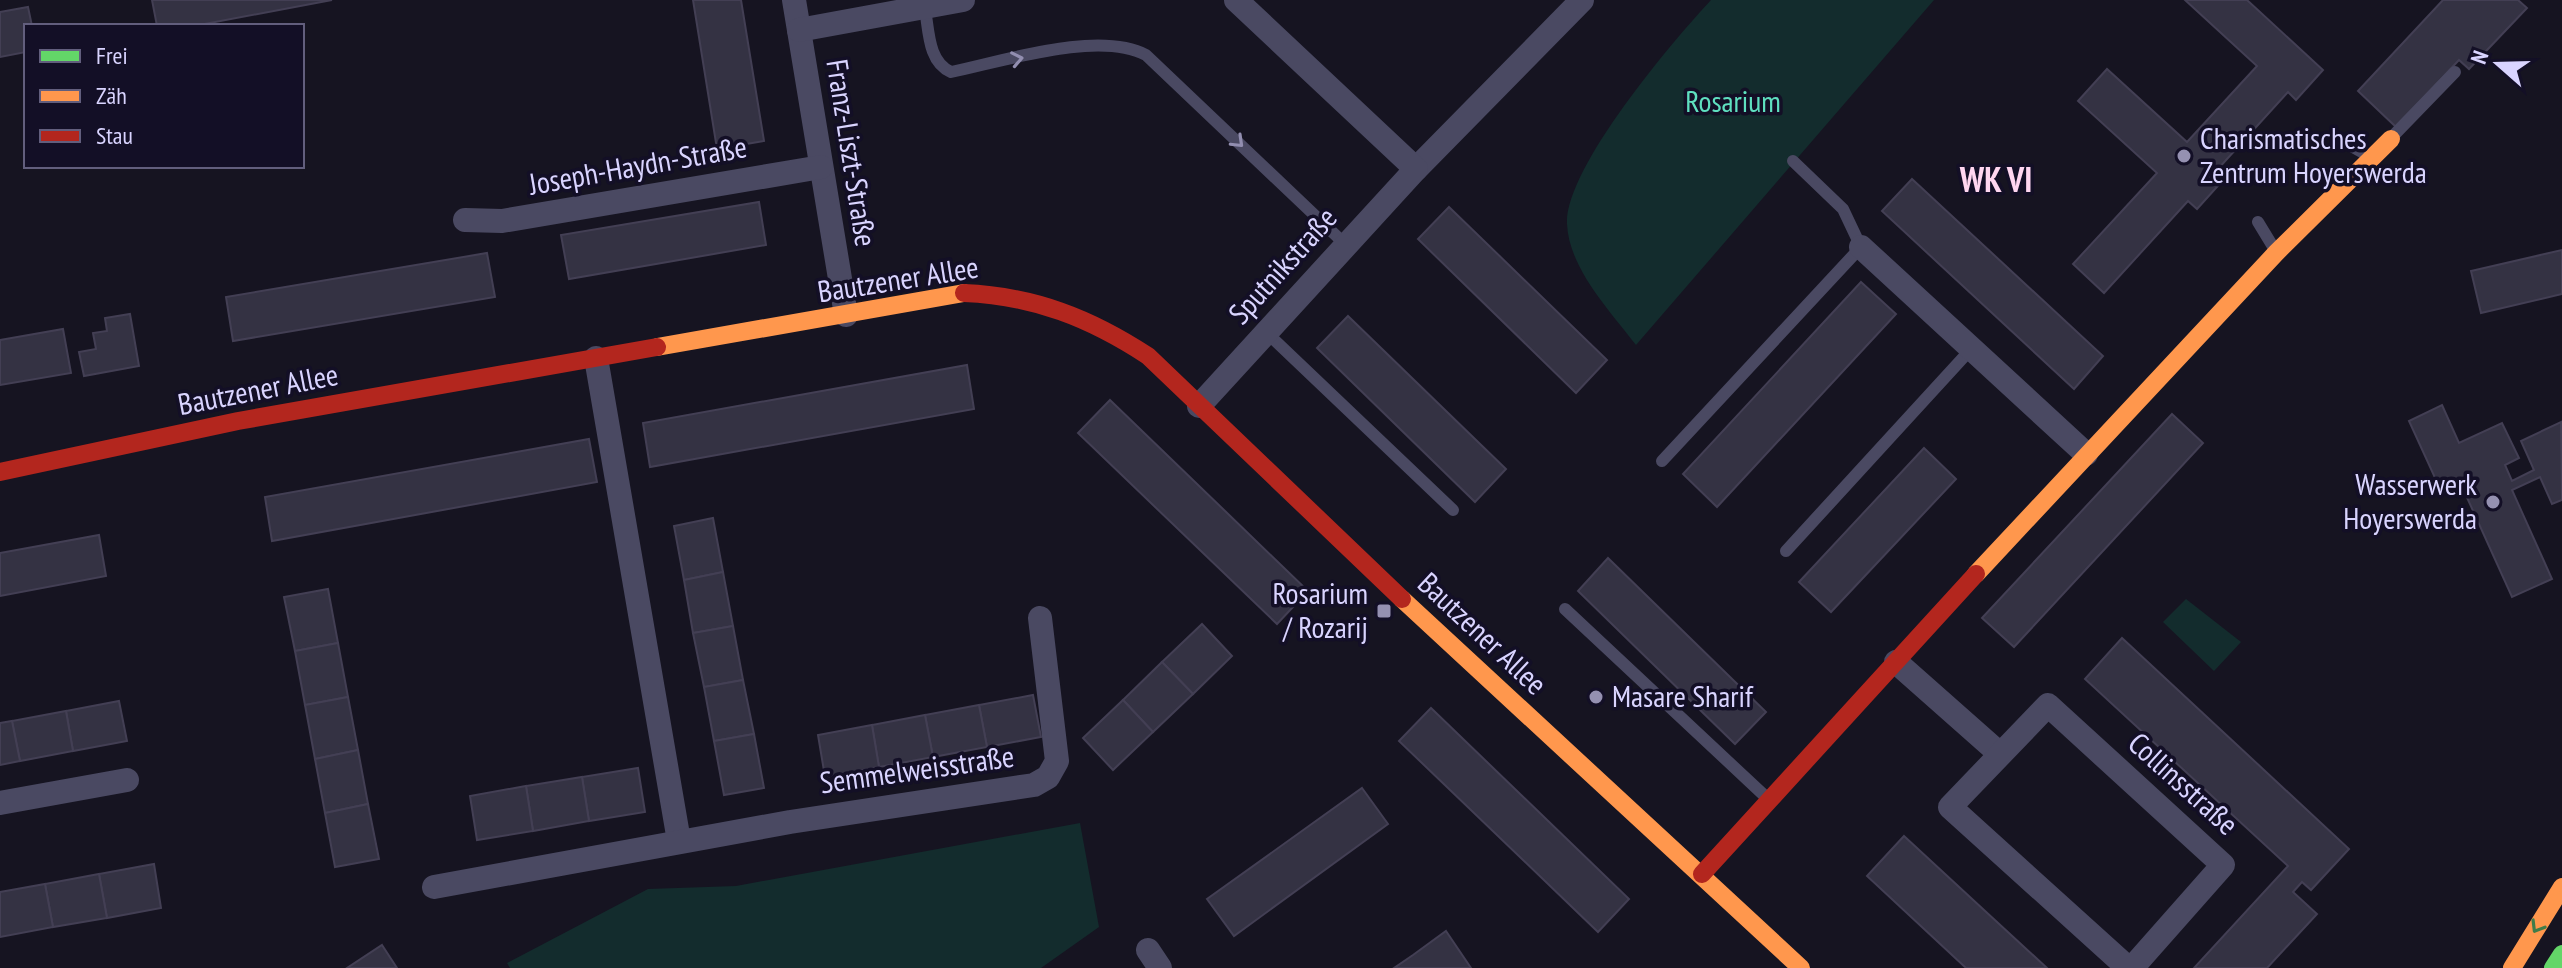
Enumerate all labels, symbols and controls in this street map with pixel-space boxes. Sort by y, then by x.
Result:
legend [24,24,304,168]
north arrow [2458,24,2538,104]
text: Frei [96,40,128,71]
text: N [2464,47,2494,68]
one-way arrow [1010,51,1024,68]
street label: Franz-Liszt-Straße [818,56,887,249]
text: Zäh [96,80,127,111]
park label: Rosarium [1685,81,1781,120]
place label: Charismatisches Zentrum Hoyerswerda [2200,118,2427,191]
text: Stau [96,120,133,151]
street label: Joseph-Haydn-Straße [525,126,750,203]
one-way arrow [1229,133,1243,148]
marker: Charismatisches Zentrum Hoyerswerda [2175,147,2193,165]
district label: WK VI [1959,157,2032,201]
street label: Sputnikstraße [1219,198,1345,332]
street label: Bautzener Allee [815,247,981,310]
street label: Bautzener Allee [174,354,341,423]
place label: Wasserwerk Hoyerswerda [2343,464,2477,537]
marker: Wasserwerk Hoyerswerda [2484,493,2502,511]
street label: Bautzener Allee [1410,563,1556,703]
place label: Rosarium / Rozarij [1272,573,1368,646]
marker: Rosarium / Rozarij [1375,602,1393,620]
place label: Masare Sharif [1612,676,1754,715]
marker: Masare Sharif [1587,688,1605,706]
street label: Collinsstraße [2121,723,2247,843]
street label: Semmelweisstraße [817,736,1016,801]
one-way arrow [2531,918,2547,933]

